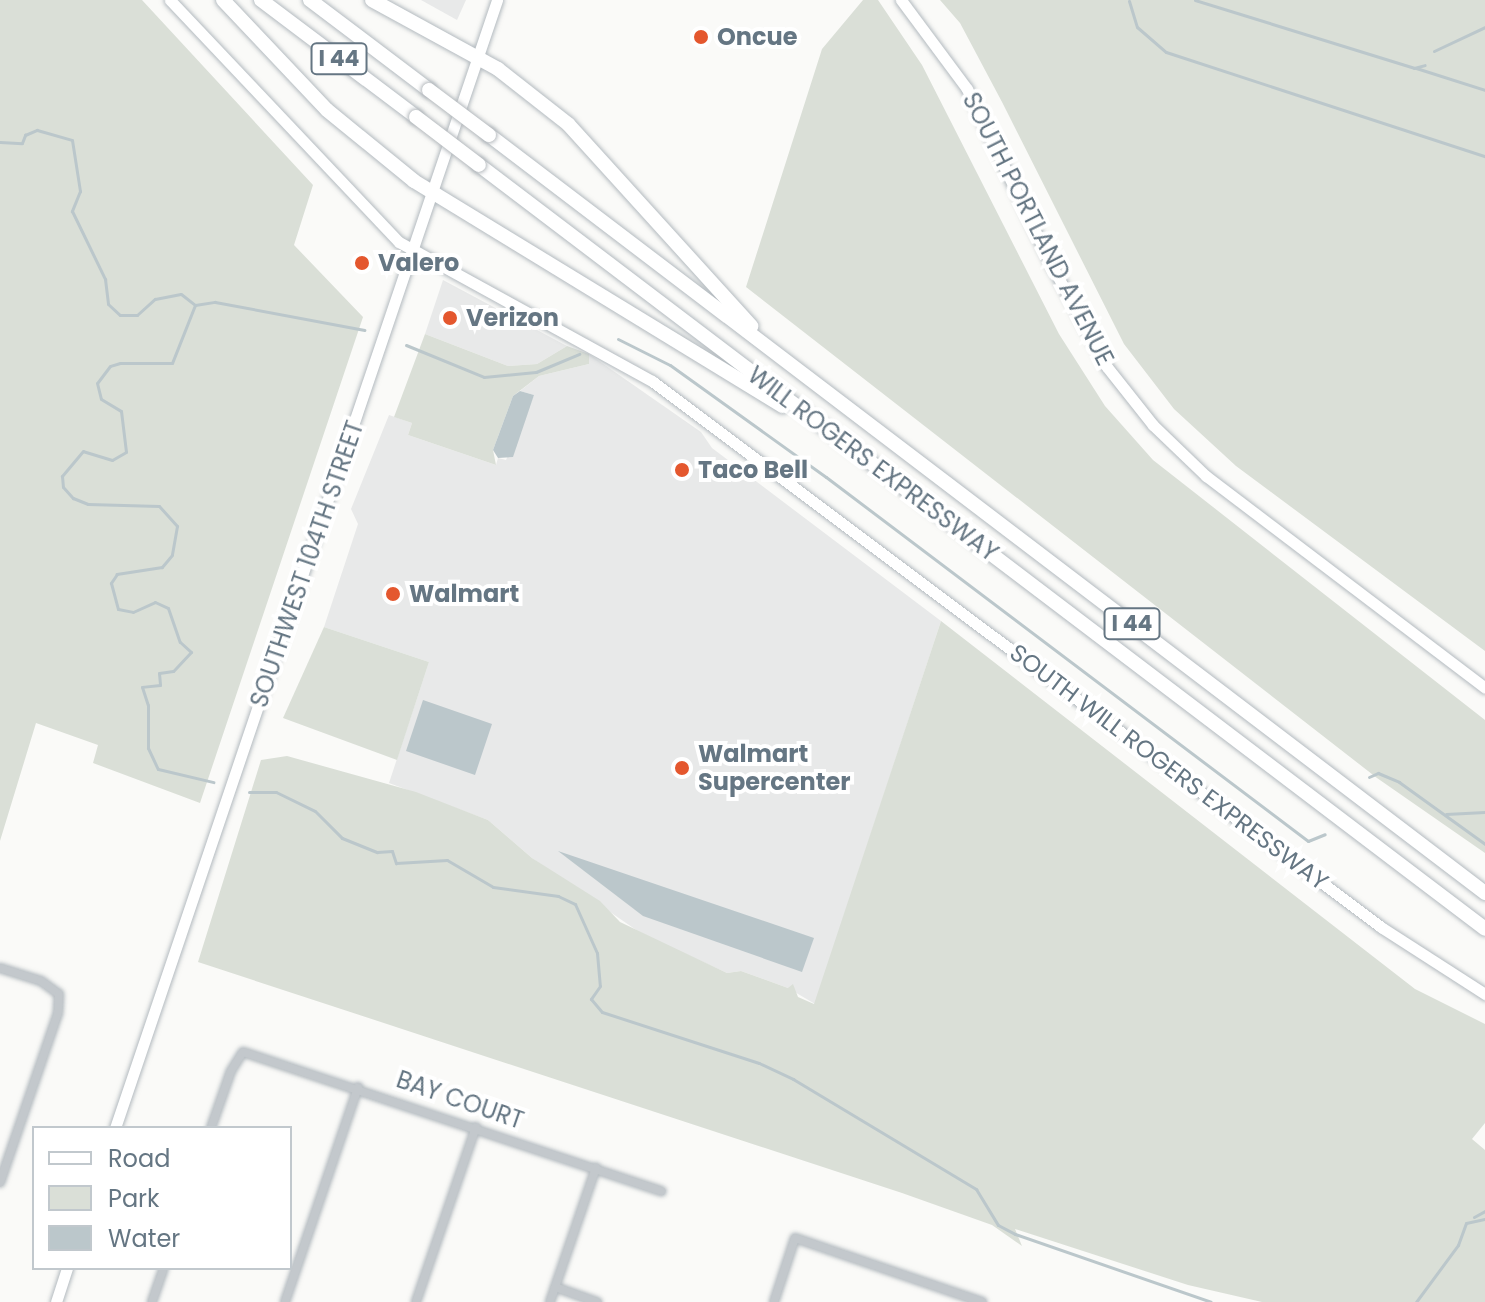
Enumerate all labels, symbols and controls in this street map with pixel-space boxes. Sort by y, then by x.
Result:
place label: Oncue [717,23,798,51]
marker: Oncue [692,28,710,46]
road number: I 44 [309,41,369,77]
street label: SOUTH PORTLAND AVENUE [957,88,1119,370]
place label: Valero [378,249,459,277]
marker: Valero [353,254,371,272]
place label: Verizon [466,304,559,332]
marker: Verizon [441,309,459,327]
street label: WILL ROGERS EXPRESSWAY [742,360,1004,568]
street label: SOUTHWEST 104TH STREET [244,417,370,711]
place label: Taco Bell [698,456,808,484]
marker: Taco Bell [673,461,691,479]
place label: Walmart [409,580,519,608]
marker: Walmart [384,585,402,603]
road number: I 44 [1102,606,1162,642]
street label: SOUTH WILL ROGERS EXPRESSWAY [1004,638,1334,896]
place label: Walmart Supercenter [698,740,851,796]
marker: Walmart Supercenter [673,759,691,777]
street label: BAY COURT [393,1065,527,1135]
legend [32,1126,292,1270]
text: Road [108,1142,170,1175]
text: Park [108,1182,159,1215]
text: Water [108,1222,180,1255]

